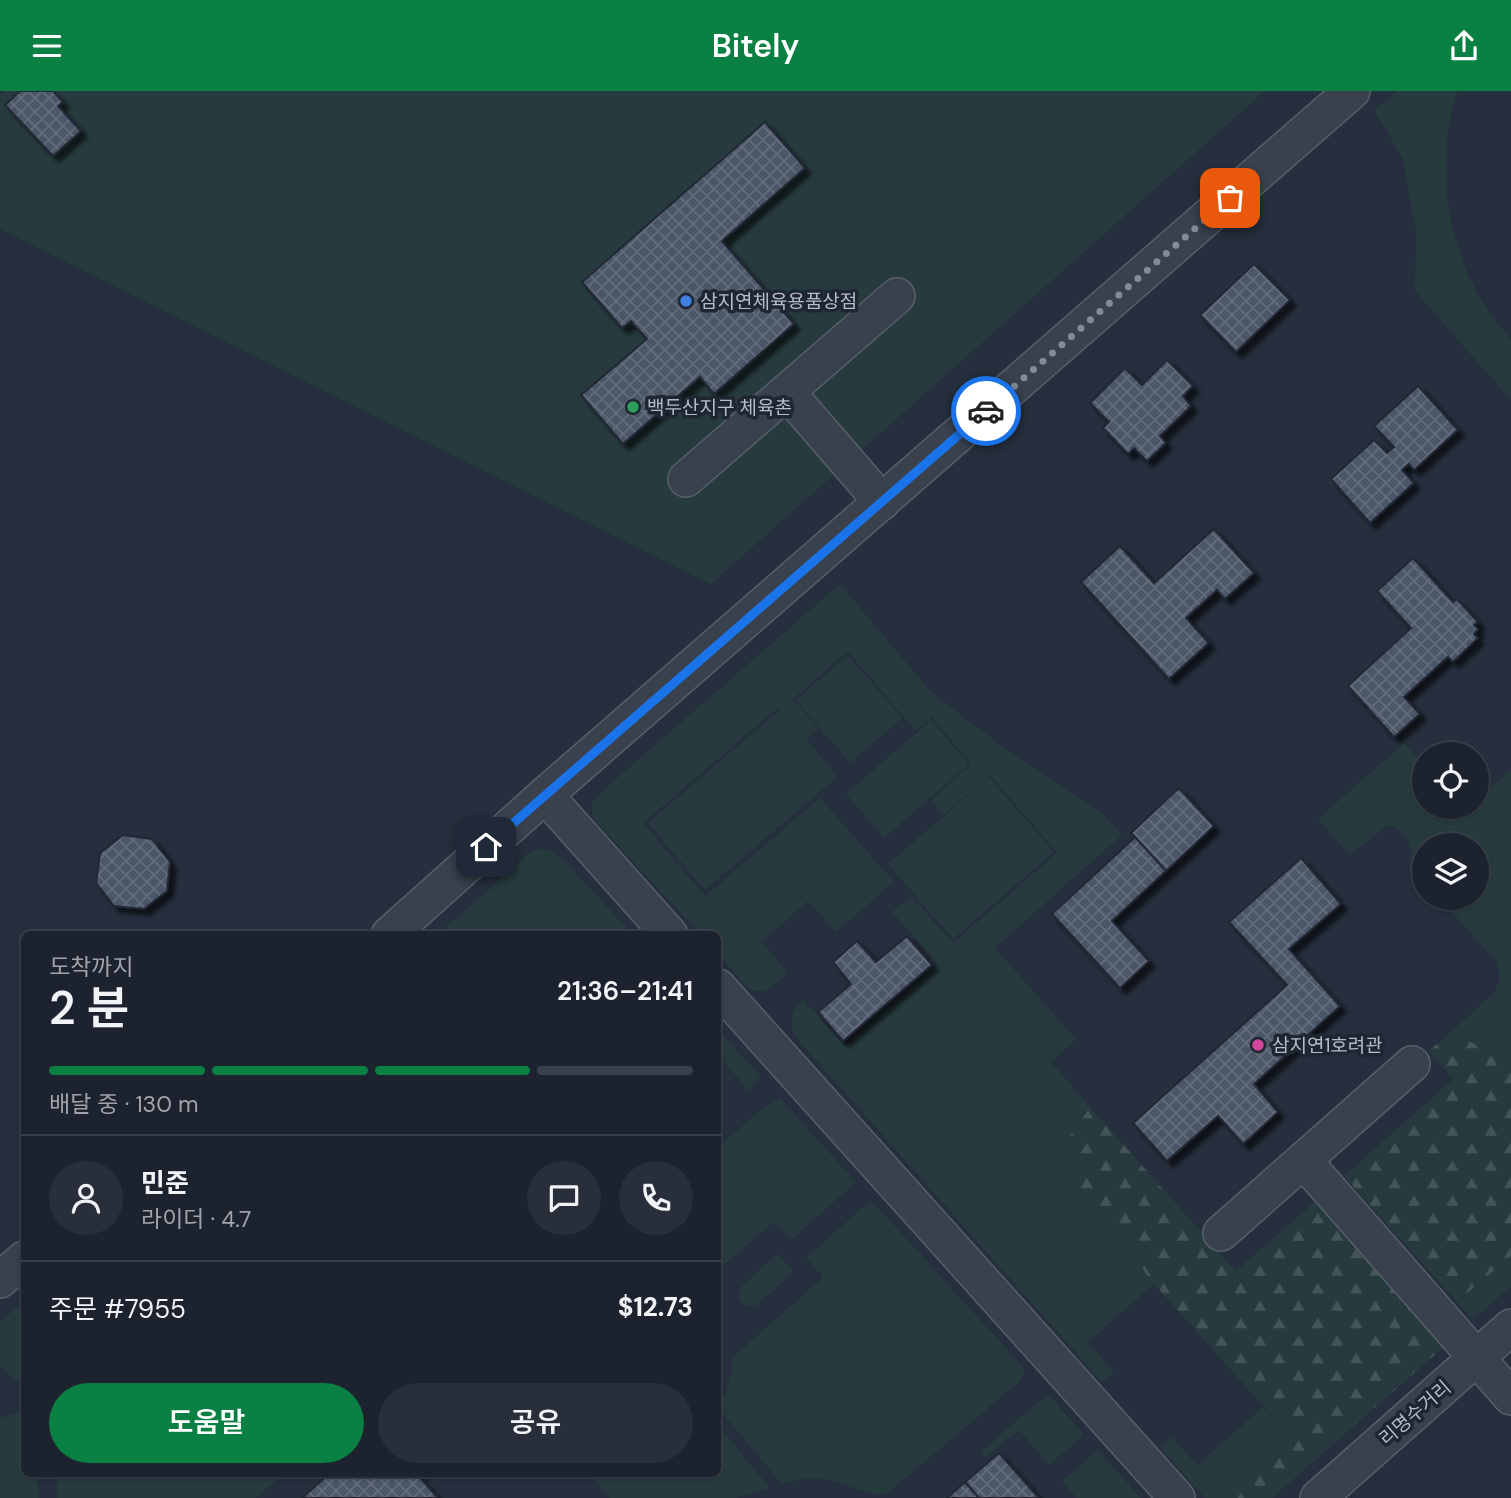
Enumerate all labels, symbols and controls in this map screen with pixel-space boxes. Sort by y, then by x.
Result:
text: Bitely [712,25,799,67]
icon: menu [28,27,66,65]
icon: share [1445,27,1483,65]
pin [1200,168,1260,228]
icon: bag [1211,179,1249,217]
place label: 삼지연체육용품상점 [700,289,857,314]
marker: 삼지연체육용품상점 [678,293,694,309]
courier [951,376,1021,446]
icon: car [967,392,1005,430]
place label: 백두산지구 체육촌 [647,395,792,420]
marker: 백두산지구 체육촌 [625,399,641,415]
map controls [1412,742,1489,910]
button: locate [1412,742,1489,819]
pin [456,817,516,877]
icon: home [467,828,505,866]
button: layers [1412,833,1489,910]
text: 도착까지 [49,952,134,982]
text: 21:36–21:41 [557,974,693,1008]
text: 2 분 [49,978,129,1038]
place label: 삼지연1호려관 [1272,1033,1383,1058]
marker: 삼지연1호려관 [1250,1037,1266,1053]
text: 배달 중 · 130 m [49,1089,199,1119]
button: person [49,1161,123,1235]
button: chat [527,1161,601,1235]
button: phone [619,1161,693,1235]
text: 민준 [141,1166,189,1200]
text: 라이더 · 4.7 [141,1204,251,1234]
text: $12.73 [618,1290,693,1324]
text: 주문 #7955 [49,1292,186,1326]
street label: 리명수거리 [1374,1375,1456,1451]
button: 도움말 [49,1383,364,1463]
button: 공유 [378,1383,693,1463]

